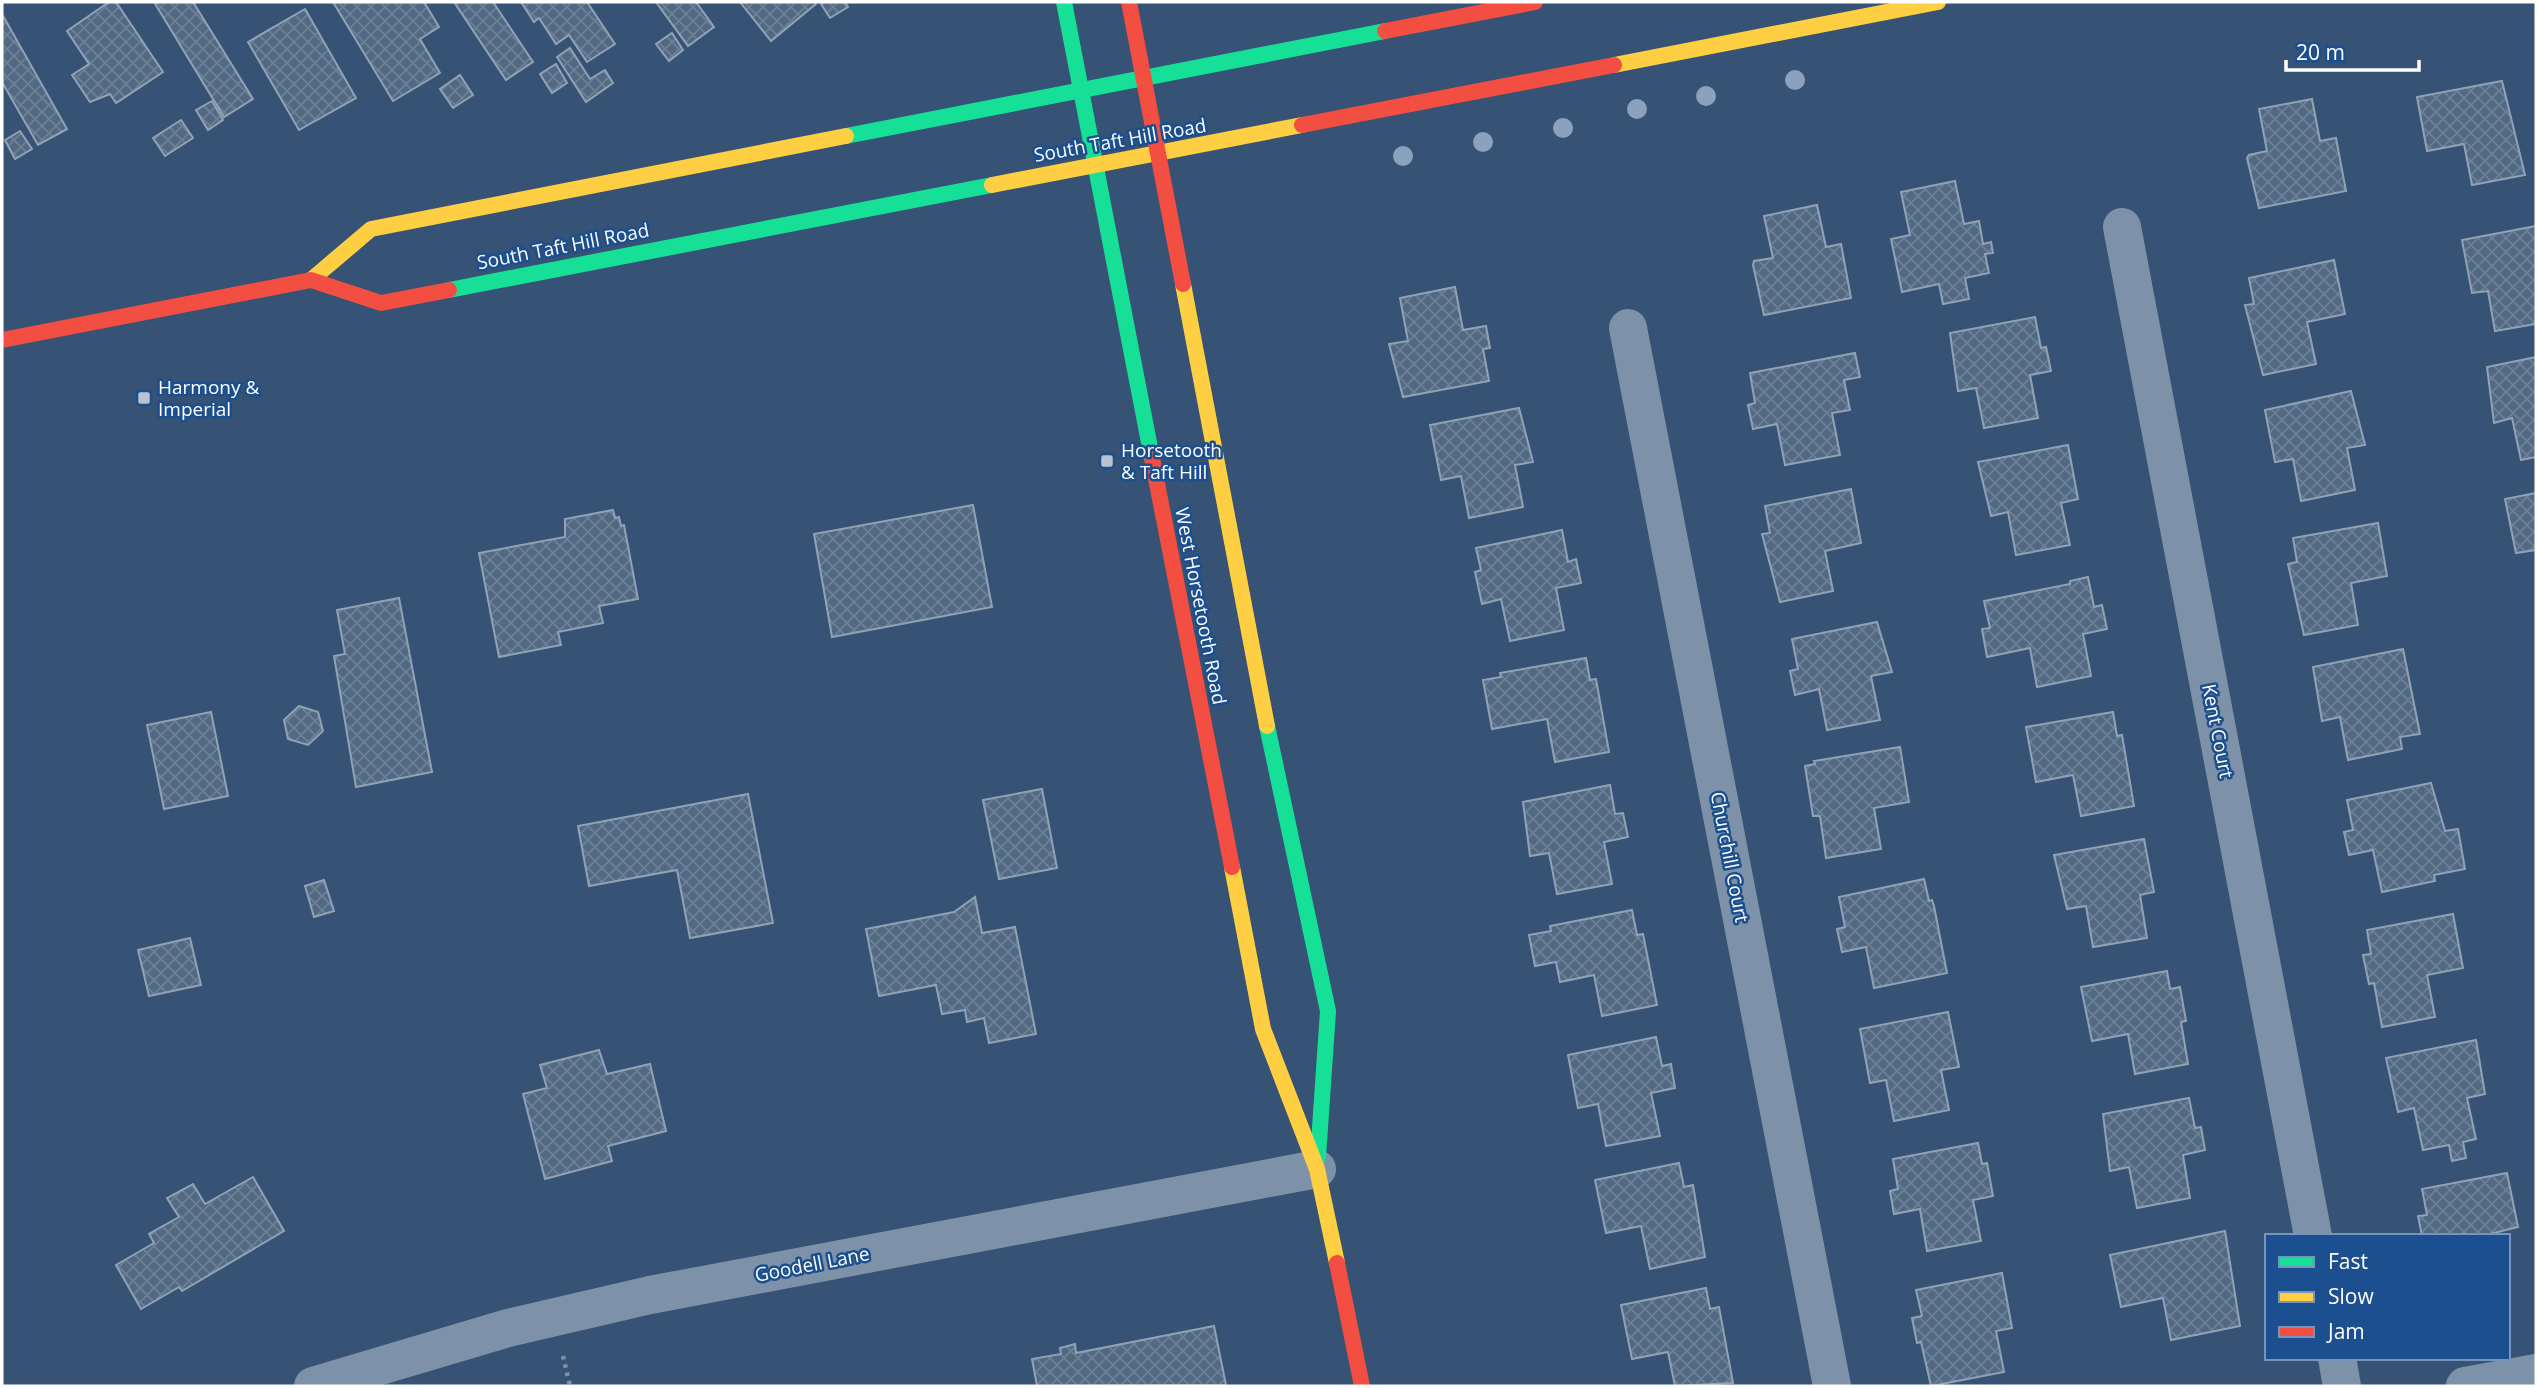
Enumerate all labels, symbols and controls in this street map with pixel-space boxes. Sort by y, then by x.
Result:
scale bar [2286,28,2419,72]
text: 20 m [2296,38,2345,66]
street label: South Taft Hill Road [1032,112,1208,168]
street label: South Taft Hill Road [475,217,651,275]
place label: Harmony & Imperial [158,374,259,422]
marker: Harmony & Imperial [136,390,152,406]
place label: Horsetooth & Taft Hill [1121,437,1222,485]
marker: Horsetooth & Taft Hill [1099,453,1115,469]
street label: West Horsetooth Road [1169,505,1233,707]
street label: Kent Court [2196,682,2240,780]
street label: Churchill Court [1705,789,1755,925]
legend [2265,1234,2510,1360]
street label: Goodell Lane [752,1240,872,1288]
text: Fast [2328,1247,2368,1275]
text: Slow [2328,1282,2374,1310]
text: Jam [2326,1317,2365,1345]

